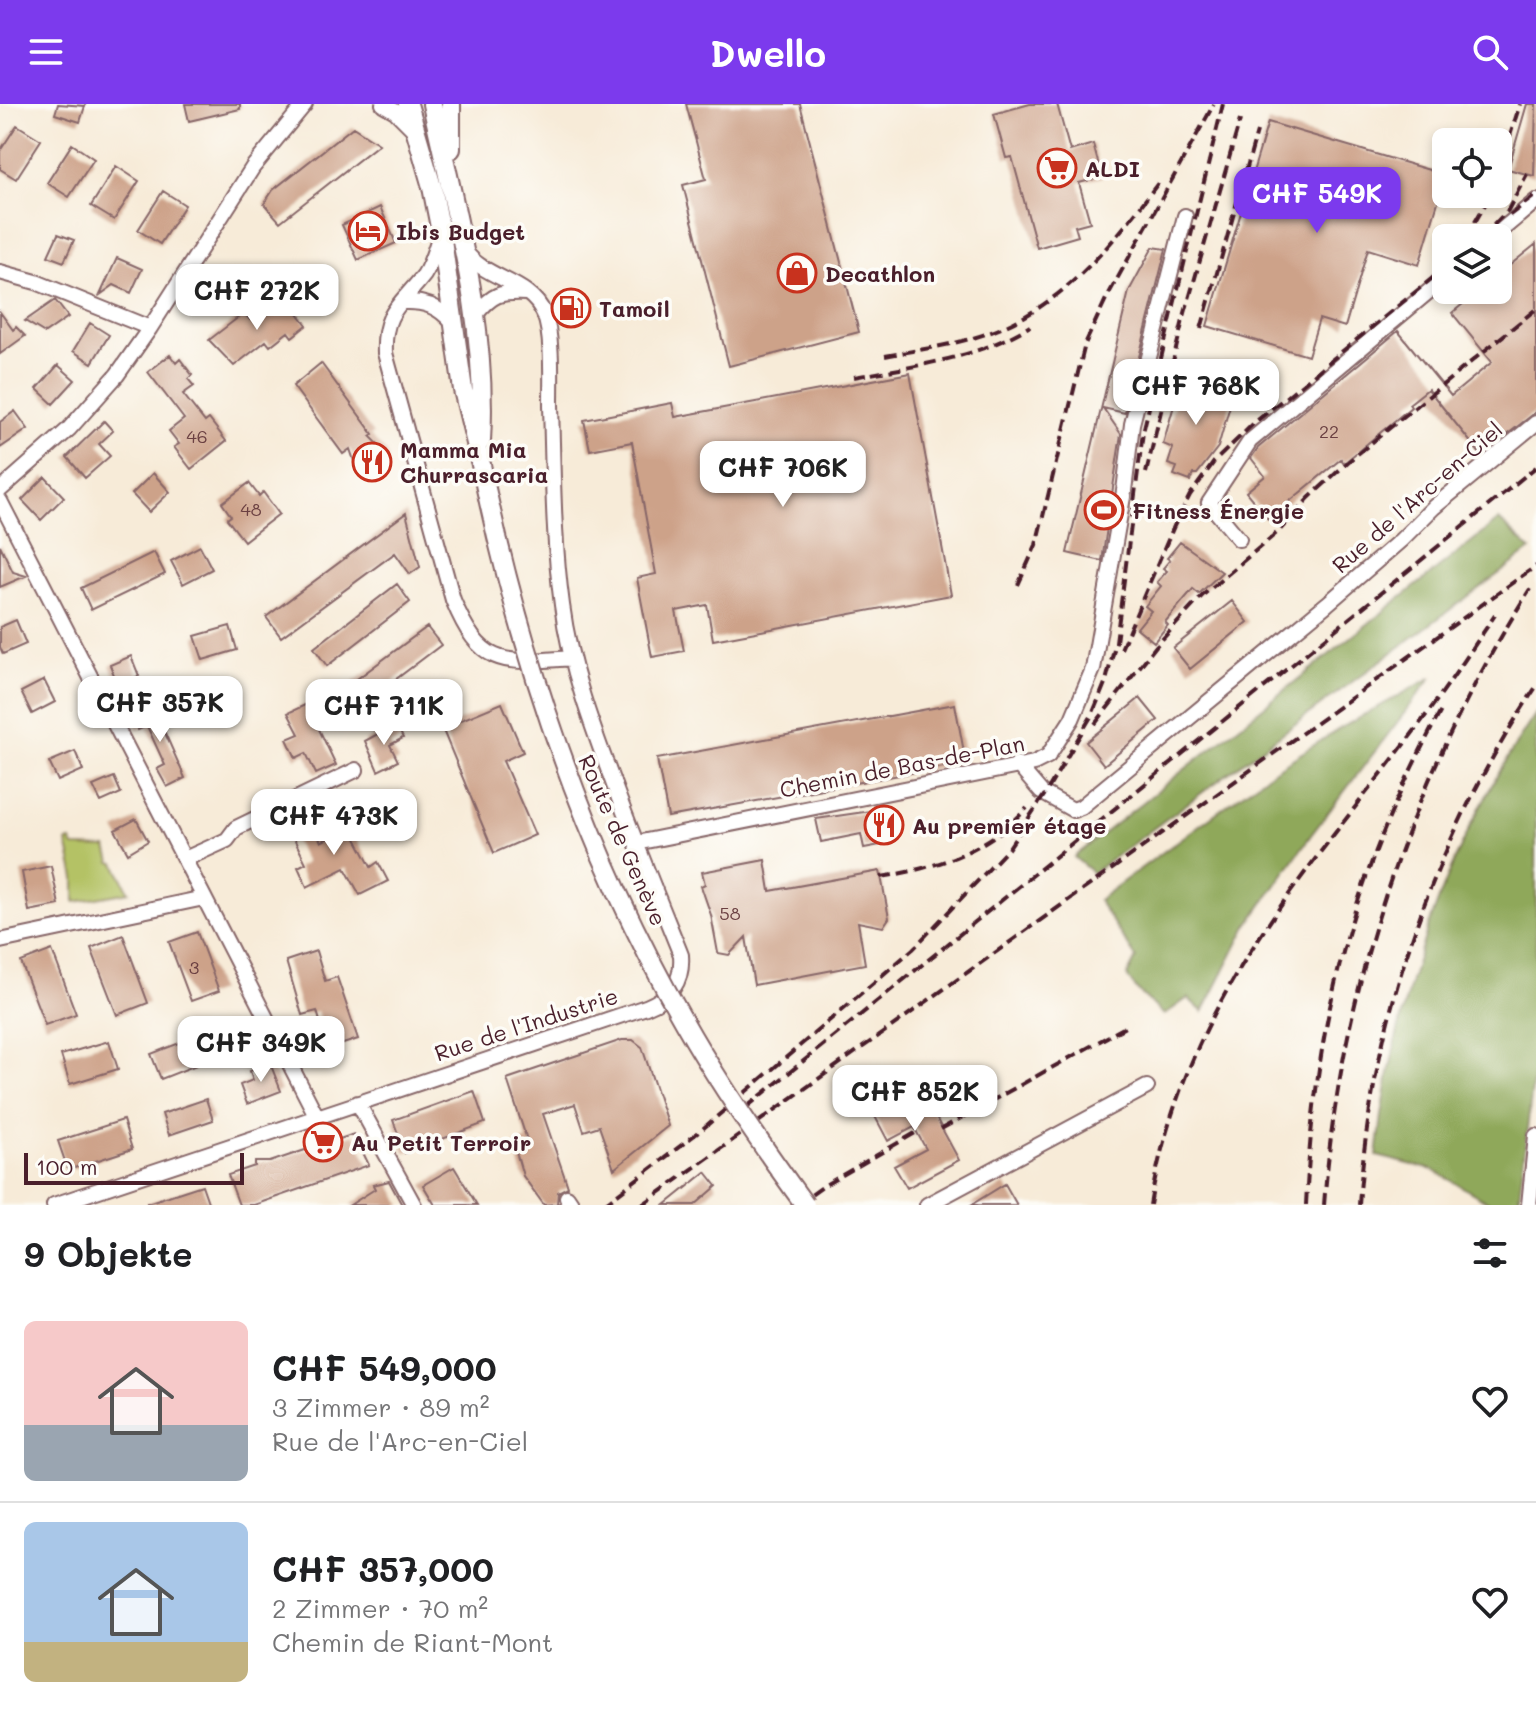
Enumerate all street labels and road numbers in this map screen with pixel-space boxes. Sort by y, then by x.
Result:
street label: Rue de l'Arc-en-Ciel [1326,415,1508,579]
street label: Chemin de Bas-de-Plan [777,728,1027,804]
street label: Route de Genève [572,750,674,930]
street label: Rue de l'Industrie [431,981,621,1067]

